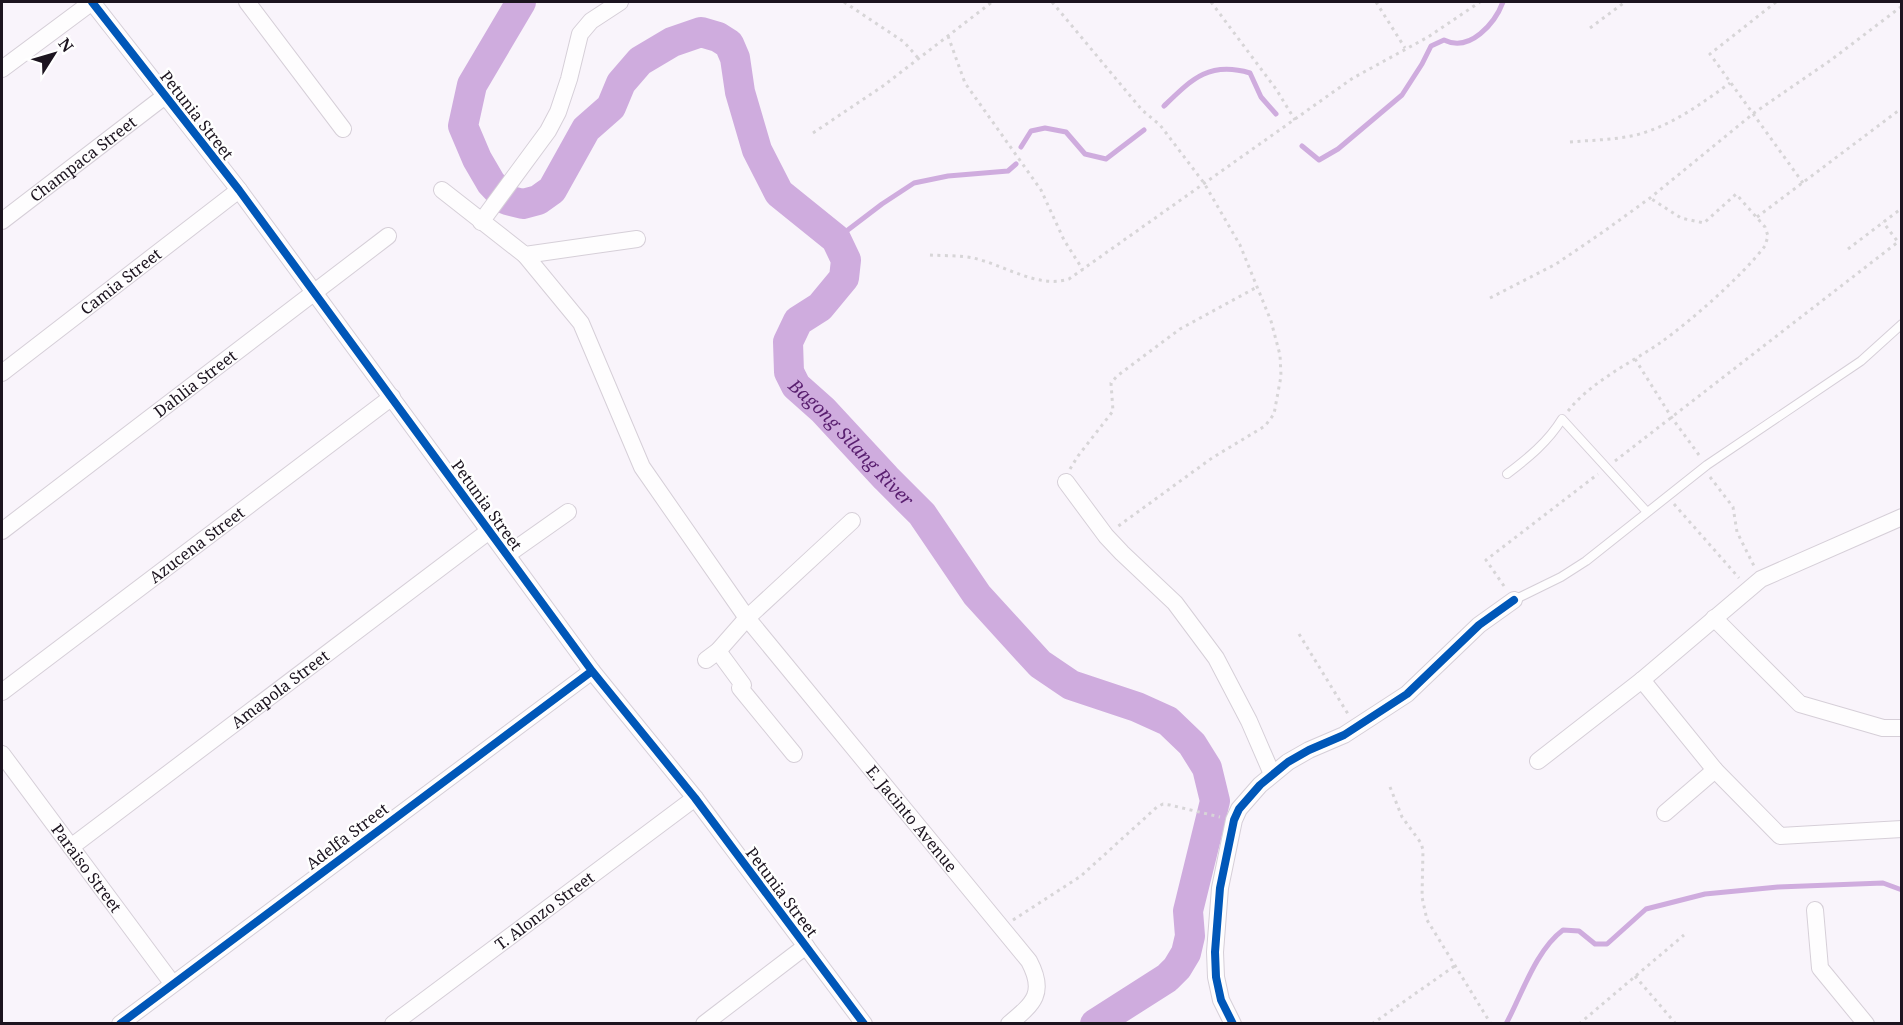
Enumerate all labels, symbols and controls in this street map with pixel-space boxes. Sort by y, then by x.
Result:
north arrow [24,24,84,84]
text: N [53,33,79,57]
street label: Petunia Street [155,66,239,164]
street label: Champaca Street [25,111,141,207]
street label: Camia Street [76,243,166,320]
street label: Dahlia Street [149,344,241,422]
water label: Bagong Silang River [783,373,919,511]
street label: Petunia Street [447,455,528,555]
street label: Azucena Street [144,501,249,588]
street label: Amapola Street [227,645,334,733]
street label: E. Jacinto Avenue [861,760,962,877]
street label: Adelfa Street [301,798,393,874]
street label: Paraiso Street [46,819,127,917]
street label: Petunia Street [741,843,823,942]
street label: T. Alonzo Street [490,866,599,955]

